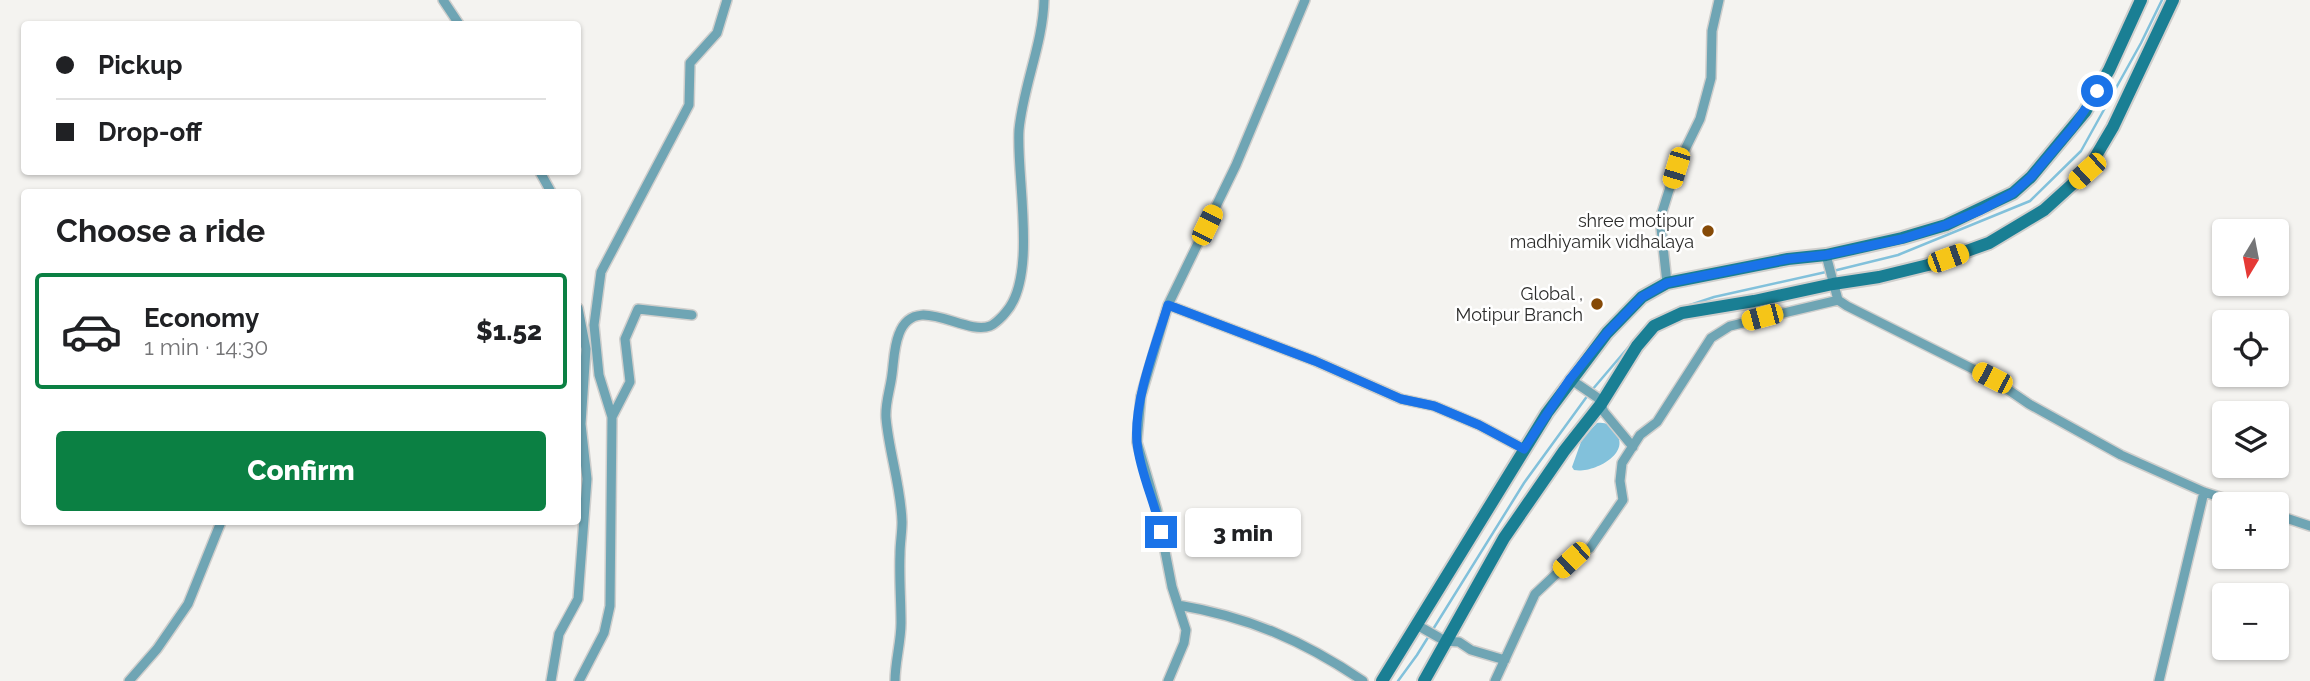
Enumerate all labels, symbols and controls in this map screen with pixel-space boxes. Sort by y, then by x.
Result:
text: Pickup [98,50,183,80]
route start [2081,75,2113,107]
text: Drop-off [98,117,202,147]
car [1660,145,1693,191]
car [2065,149,2110,193]
car [1189,202,1226,248]
place label: shree motipur madhiyamik vidhalaya [1510,210,1695,252]
text: Choose a ride [56,212,265,249]
north arrow [2212,219,2289,296]
map controls [2212,219,2289,660]
marker: shree motipur madhiyamik vidhalaya [1700,223,1716,239]
car [1925,241,1972,275]
place label: Global , Motipur Branch [1456,283,1583,325]
marker: Global , Motipur Branch [1589,296,1605,312]
icon: car [60,300,123,363]
car [1739,301,1786,333]
text: Economy [144,303,259,333]
button: locate [2212,310,2289,387]
text: $1.52 [476,316,542,346]
text: 1 min · 14:30 [144,333,268,360]
car [1969,359,2016,397]
button: layers [2212,401,2289,478]
button: Confirm [56,431,546,511]
button: + [2212,492,2289,569]
callout: 3 min [1186,508,1301,556]
route end [1145,516,1177,548]
text: 3 min [1213,519,1273,546]
car [1549,538,1594,582]
button: − [2212,583,2289,660]

